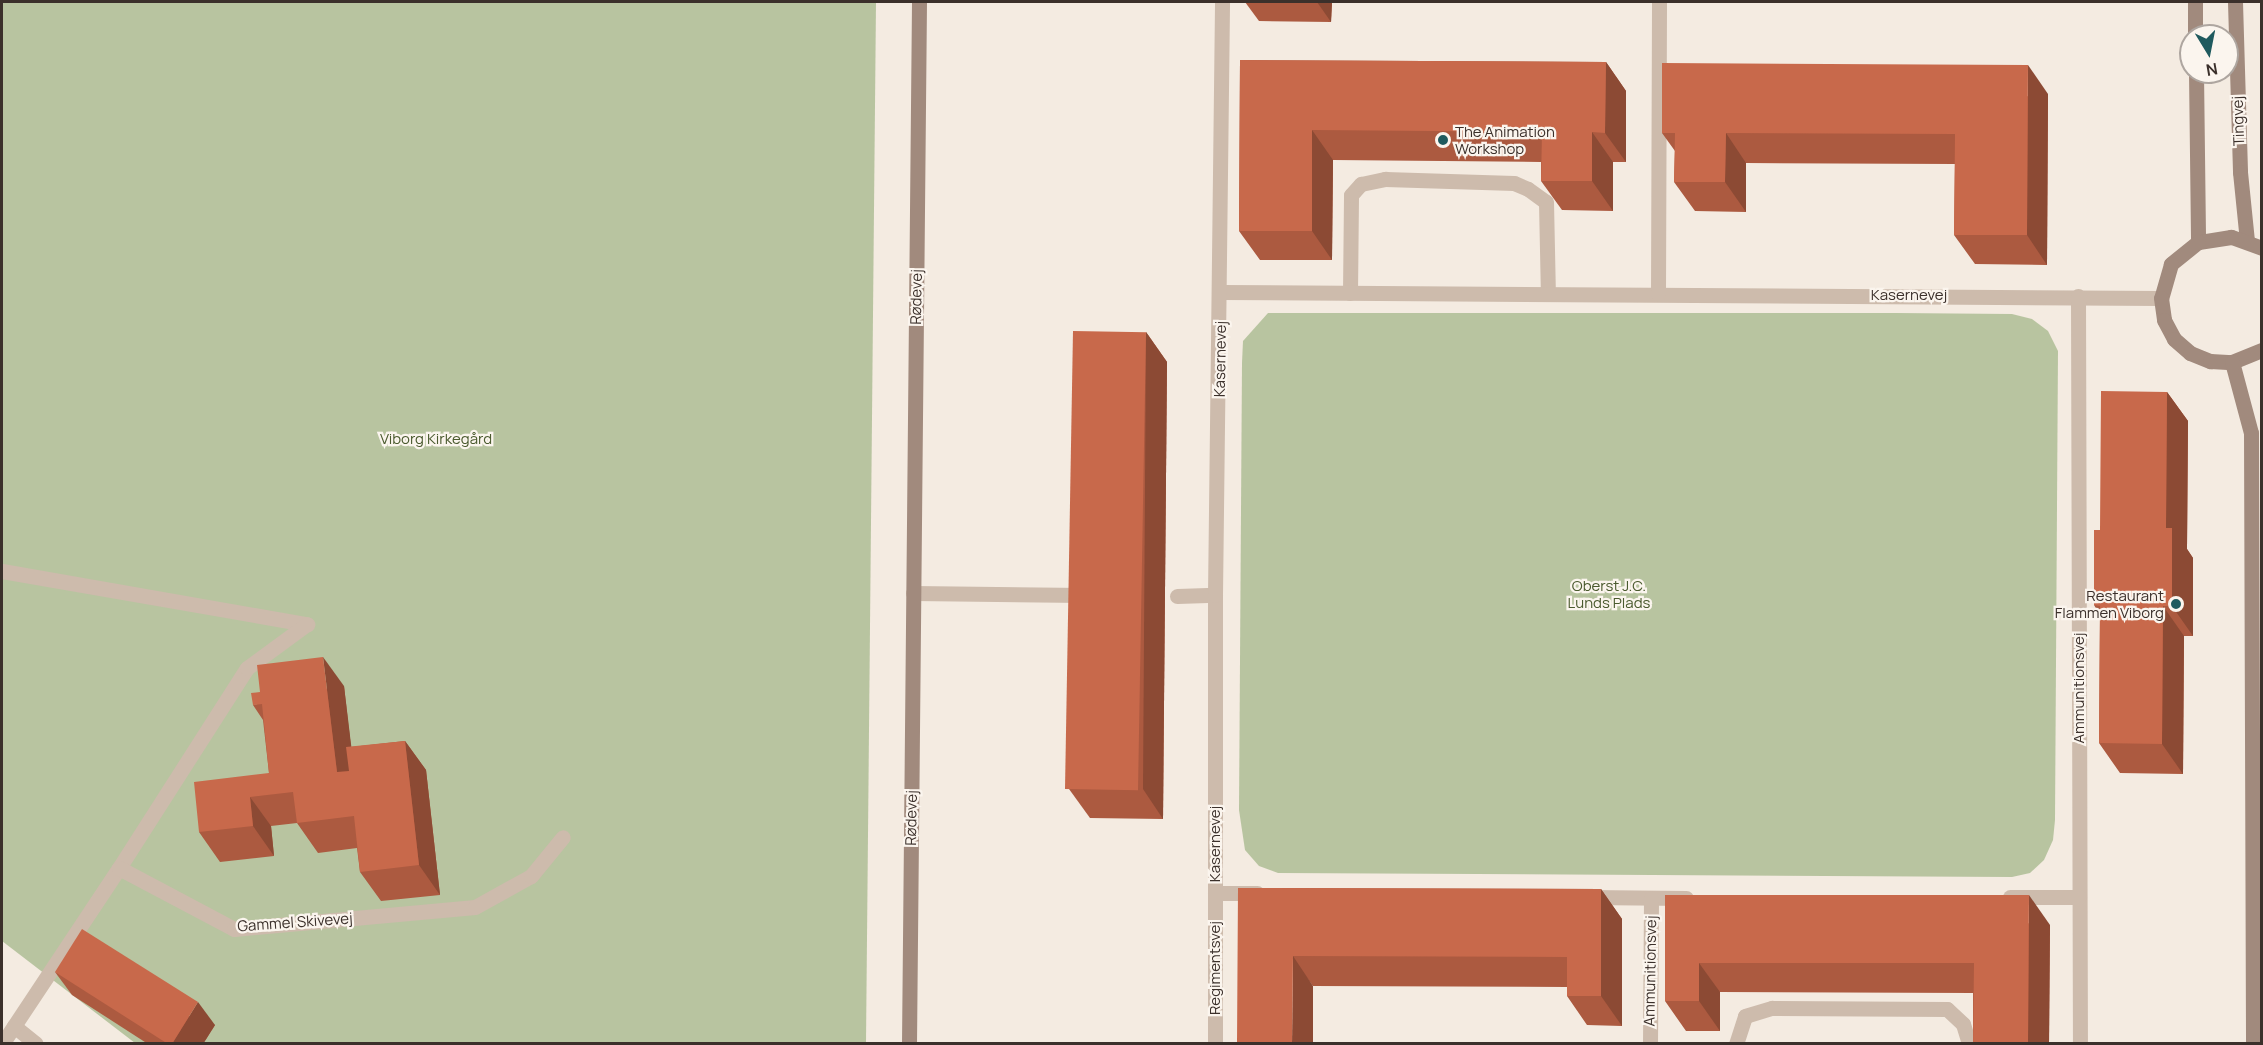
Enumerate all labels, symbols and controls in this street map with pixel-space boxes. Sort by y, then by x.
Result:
north arrow [2179,24,2239,84]
text: N [2204,58,2219,82]
street label: Tingvej [2228,96,2248,146]
place label: The Animation Workshop [1455,122,1555,157]
marker: The Animation Workshop [1436,133,1450,147]
street label: Rødevej [907,269,925,325]
street label: Kasernevej [1871,286,1947,304]
street label: Kasernevej [1210,321,1230,397]
park label: Viborg Kirkegård [380,430,492,448]
park label: Oberst J.C. Lunds Plads [1568,576,1650,611]
place label: Restaurant Flammen Viborg [2055,586,2164,621]
marker: Restaurant Flammen Viborg [2169,597,2183,611]
street label: Ammunitionsvej [2070,633,2088,743]
street label: Rødevej [902,790,920,846]
street label: Kasernevej [1206,806,1224,882]
street label: Gammel Skivevej [237,909,353,935]
street label: Ammunitionsvej [1640,915,1660,1027]
street label: Regimentsvej [1206,921,1224,1015]

